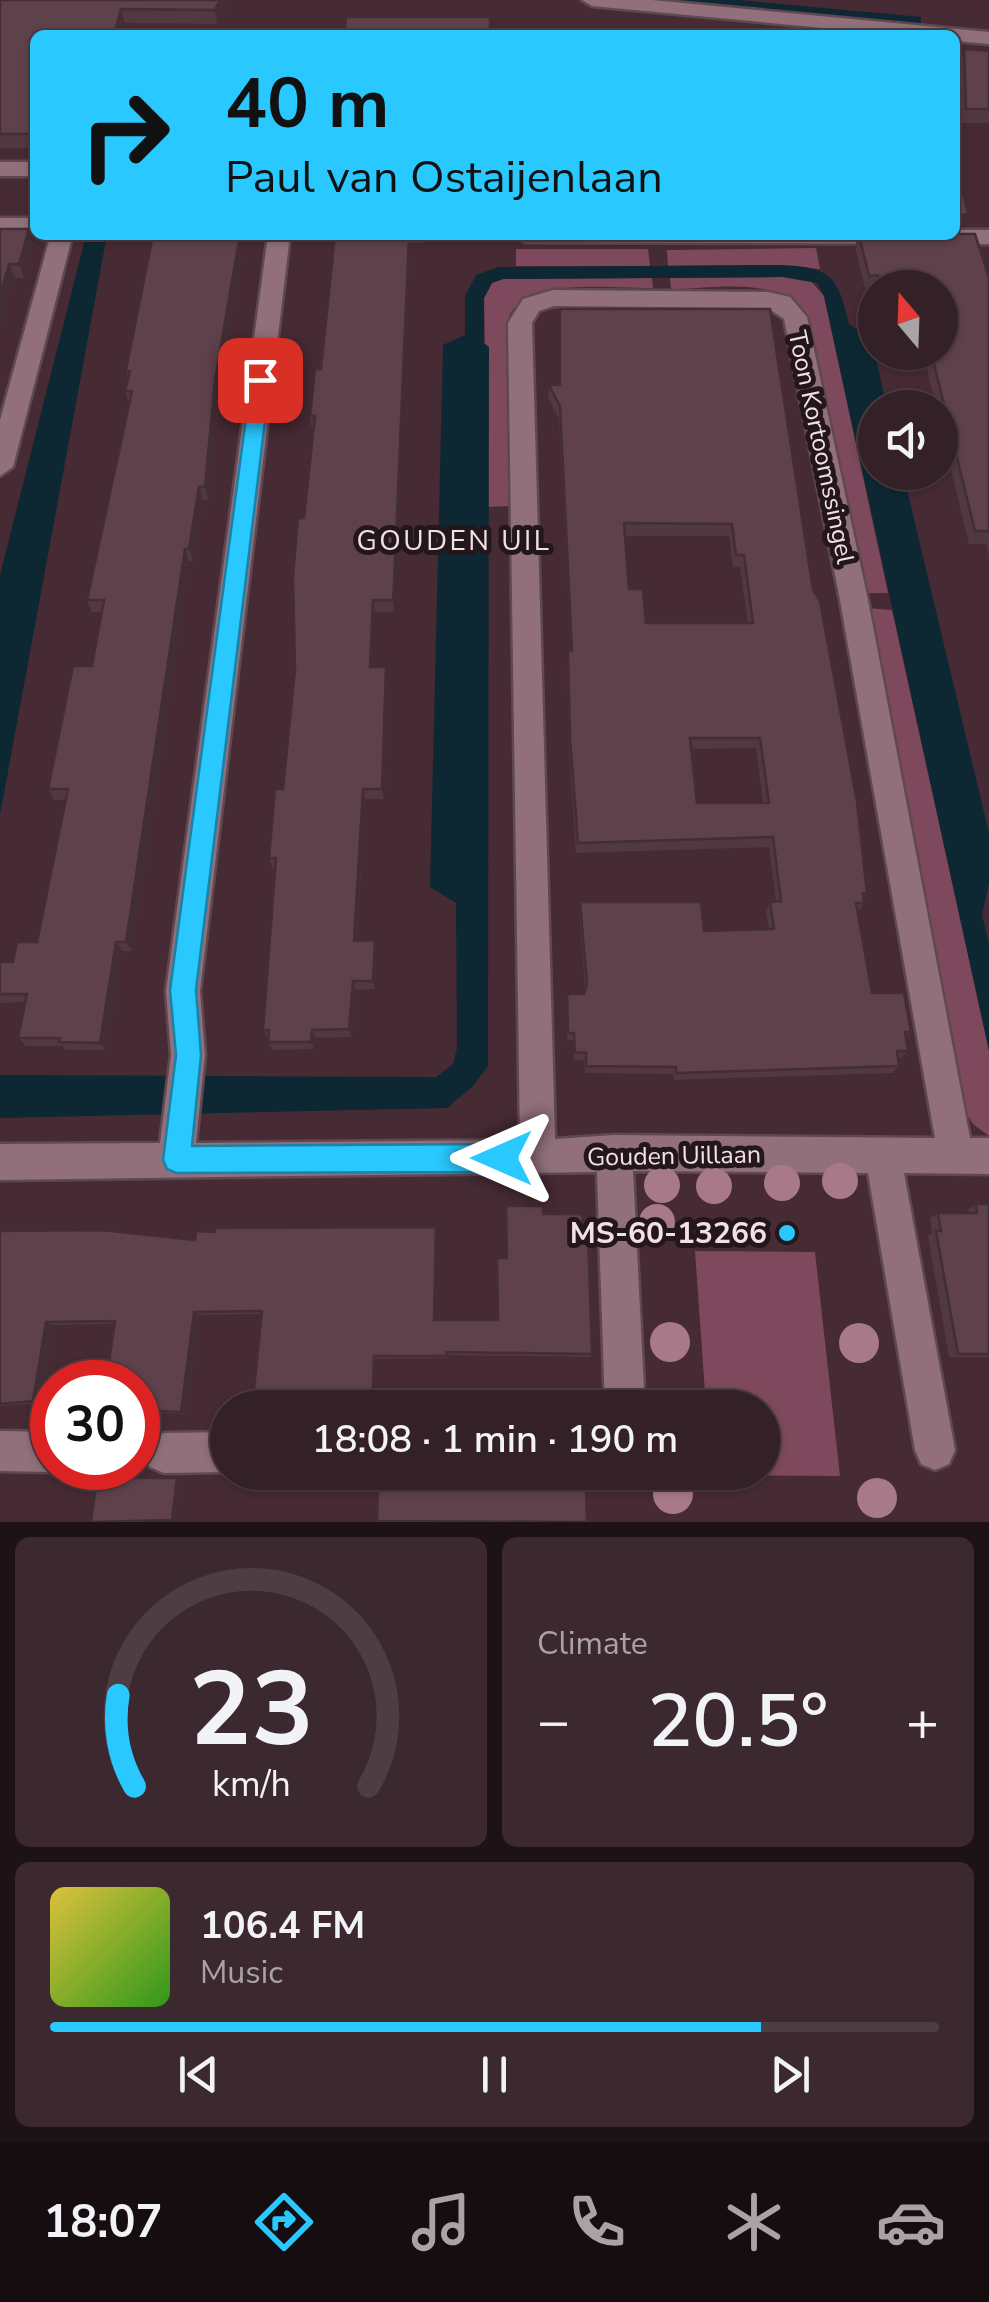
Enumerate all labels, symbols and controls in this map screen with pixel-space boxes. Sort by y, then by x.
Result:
text: 40 m [225,56,389,152]
icon: right [60,70,190,200]
text: Paul van Ostaijenlaan [225,147,663,208]
north arrow [858,270,958,370]
map controls [858,270,958,490]
street label: Toon Kortoomssingel [780,327,862,568]
pin [218,338,303,423]
icon: arrive [233,353,288,408]
button: sound [858,390,958,490]
district label: GOUDEN UIL [357,522,551,560]
position arrow [450,1106,554,1210]
street label: Gouden Uillaan [587,1137,761,1175]
place label: MS-60-13266 [570,1213,767,1254]
marker: MS-60-13266 [776,1222,798,1244]
speed limit sign: 30 [30,1360,160,1490]
text: 18:08 · 1 min · 190 m [312,1414,678,1465]
text: Climate [537,1622,648,1665]
text: 23 [189,1639,313,1781]
text: 20.5° [648,1670,828,1772]
text: − [537,1684,570,1759]
text: + [906,1684,939,1759]
text: km/h [212,1760,290,1809]
text: 106.4 FM [200,1900,365,1951]
text: Music [200,1951,283,1994]
icon: previous [171,2047,226,2102]
icon: pause [467,2047,522,2102]
icon: next [763,2047,818,2102]
icon: directions [249,2187,319,2257]
icon: music [406,2187,476,2257]
icon: phone [562,2187,632,2257]
icon: climate [719,2187,789,2257]
icon: car [876,2187,946,2257]
text: 18:07 [43,2192,162,2253]

